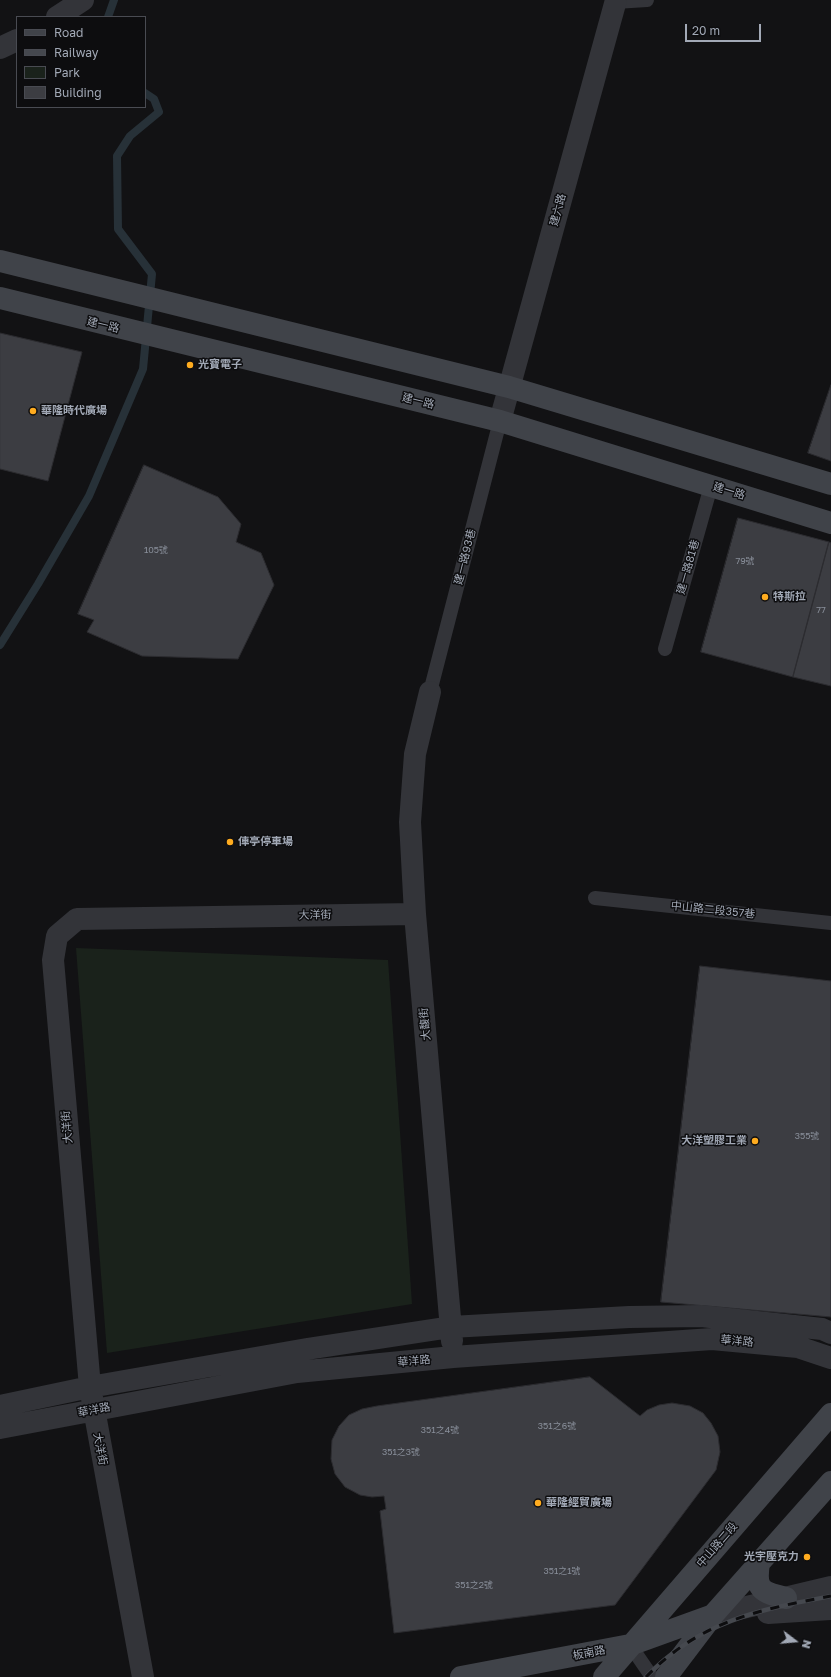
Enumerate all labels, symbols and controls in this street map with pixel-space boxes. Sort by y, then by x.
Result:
legend [16,16,146,108]
scale bar [687,16,763,42]
text: 20 m [692,23,720,38]
text: Road [54,25,83,40]
text: Railway [54,45,99,60]
text: Park [54,65,80,80]
text: Building [54,85,102,100]
street label: 建六路 [547,192,569,228]
street label: 建一路 [85,315,121,335]
place label: 光寶電子 [198,358,242,372]
marker: 光寶電子 [185,360,195,370]
street label: 建一路 [400,391,436,411]
place label: 華隆時代廣場 [41,404,107,418]
marker: 華隆時代廣場 [28,406,38,416]
street label: 建一路 [711,480,747,502]
street label: 建一路93巷 [452,528,478,586]
street label: 建一路81巷 [674,538,702,596]
house number: 105號 [144,545,168,555]
house number: 79號 [735,556,755,566]
place label: 特斯拉 [773,590,806,604]
marker: 特斯拉 [760,592,770,602]
house number: 77 [816,605,826,615]
place label: 俥亭停車場 [238,835,293,849]
marker: 俥亭停車場 [225,837,235,847]
street label: 中山路二段357巷 [670,899,756,921]
street label: 大洋街 [298,908,332,922]
street label: 大馥街 [417,1007,433,1041]
street label: 大洋街 [59,1110,75,1144]
house number: 355號 [795,1131,819,1141]
place label: 大洋塑膠工業 [681,1134,747,1148]
marker: 大洋塑膠工業 [750,1136,760,1146]
street label: 華洋路 [720,1333,754,1349]
street label: 華洋路 [397,1353,431,1369]
street label: 華洋路 [77,1400,111,1420]
house number: 351之6號 [538,1421,576,1431]
house number: 351之4號 [421,1425,459,1435]
street label: 大洋街 [90,1432,110,1466]
house number: 351之3號 [382,1447,420,1457]
place label: 華隆經貿廣場 [546,1496,612,1510]
marker: 華隆經貿廣場 [533,1498,543,1508]
street label: 中山路二段 [694,1520,740,1570]
place label: 光宇壓克力 [744,1550,799,1564]
marker: 光宇壓克力 [802,1552,812,1562]
house number: 351之1號 [543,1566,581,1576]
house number: 351之2號 [455,1580,493,1590]
north arrow [775,1621,815,1661]
text: N [800,1639,814,1650]
street label: 板南路 [572,1643,606,1663]

